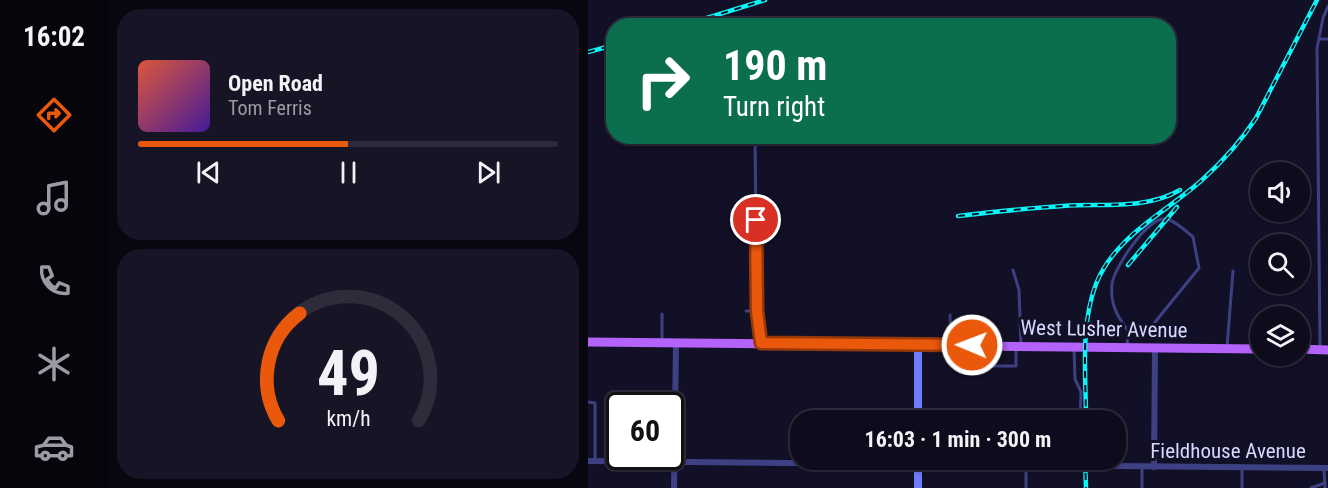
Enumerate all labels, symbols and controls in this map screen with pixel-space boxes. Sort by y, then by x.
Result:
text: 16:02 [23,21,85,53]
text: 190 m [723,41,828,90]
icon: right [624,42,702,120]
text: Open Road [228,71,323,96]
text: Turn right [723,91,825,123]
icon: directions [33,94,75,136]
text: Tom Ferris [228,96,312,120]
icon: previous [192,156,225,189]
icon: pause [332,156,365,189]
icon: next [472,156,505,189]
map controls [1250,162,1310,366]
button: sound [1250,162,1310,222]
icon: music [33,177,75,219]
pin [730,194,781,245]
icon: arrive [739,203,772,236]
button: search [1250,234,1310,294]
icon: phone [33,260,75,302]
button: layers [1250,306,1310,366]
position arrow [940,313,1004,377]
street label: West Lusher Avenue [1020,316,1188,342]
text: 49 [316,337,380,410]
icon: climate [33,343,75,385]
speed limit sign: 60 [606,392,684,470]
text: km/h [326,406,370,431]
icon: car [33,426,75,468]
text: 16:03 · 1 min · 300 m [865,427,1051,452]
street label: Fieldhouse Avenue [1150,439,1306,463]

